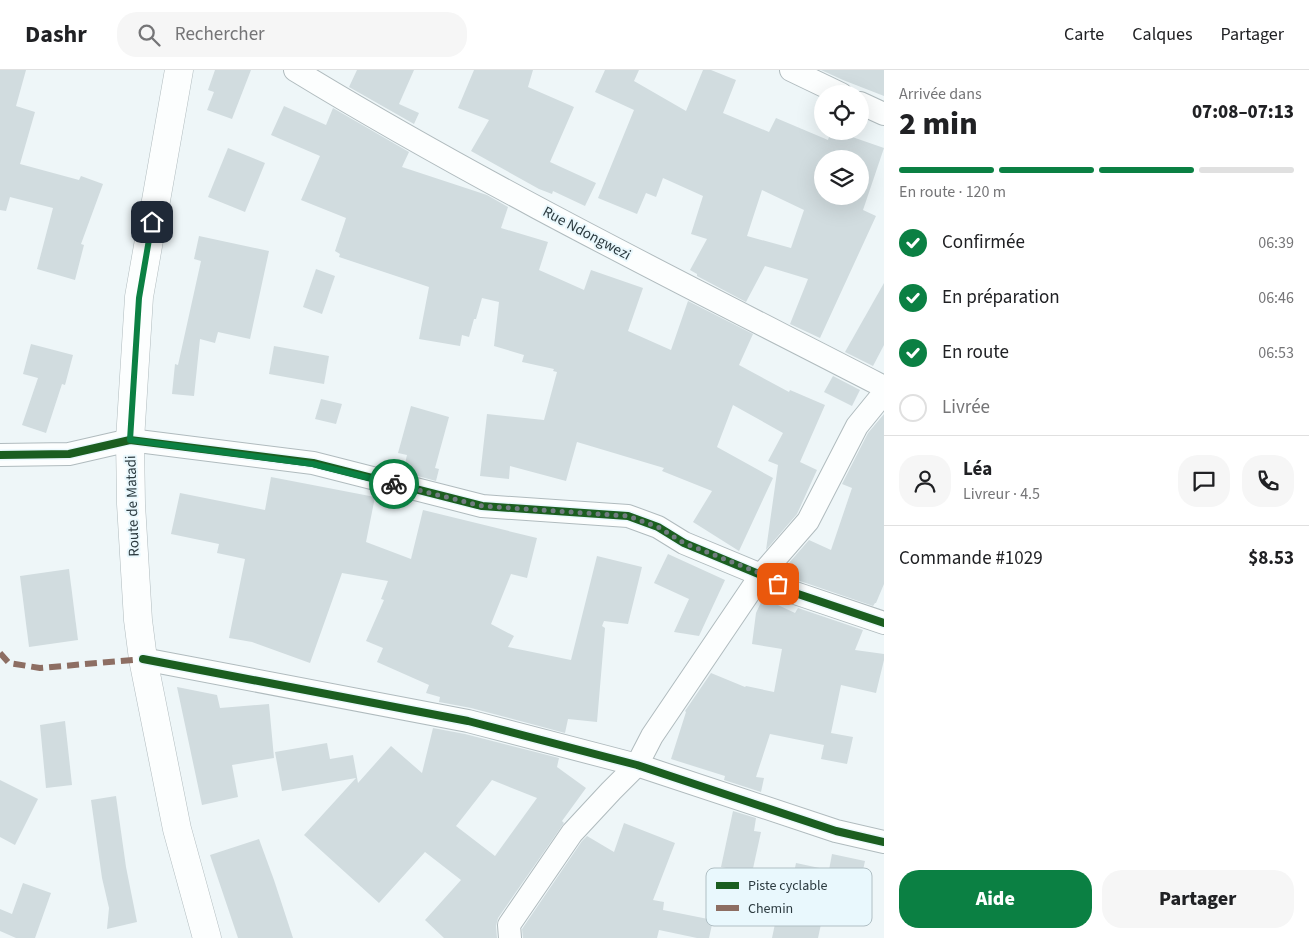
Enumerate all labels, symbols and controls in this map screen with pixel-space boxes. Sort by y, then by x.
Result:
search box [117,12,467,57]
text: Dashr [25,17,87,52]
icon: search [135,21,163,49]
text: Rechercher [175,21,265,48]
text: Carte [1064,22,1104,47]
text: Calques [1132,22,1192,47]
text: Partager [1220,22,1284,47]
text: Arrivée dans [899,83,982,105]
map controls [814,85,869,205]
button: locate [814,85,869,140]
text: 07:08–07:13 [1192,99,1294,126]
text: 2 min [899,101,978,147]
button: layers [814,150,869,205]
text: En route · 120 m [899,181,1006,203]
pin [131,201,173,243]
street label: Rue Ndongwezi [539,201,635,266]
icon: home [138,208,166,236]
icon: check [899,229,927,257]
text: Confirmée [942,229,1025,256]
text: 06:39 [1258,232,1294,254]
icon: check [899,284,927,312]
text: En préparation [942,284,1060,311]
text: 06:46 [1258,287,1294,309]
icon: check [899,339,927,367]
text: En route [942,339,1009,366]
text: 06:53 [1258,342,1294,364]
text: Livrée [942,394,990,421]
street label: Route de Matadi [120,455,145,557]
button: person [899,455,951,507]
button: chat [1178,455,1230,507]
button: phone [1242,455,1294,507]
text: Léa [963,456,992,483]
courier [369,459,419,509]
icon: bike [380,470,408,498]
text: Livreur · 4.5 [963,483,1040,505]
text: Commande #1029 [899,545,1043,572]
text: $8.53 [1248,545,1294,572]
pin [757,563,799,605]
icon: bag [764,570,792,598]
legend [706,868,872,926]
button: Aide [899,870,1092,928]
button: Partager [1102,870,1294,928]
text: Piste cyclable [748,876,828,896]
text: Chemin [748,899,793,919]

